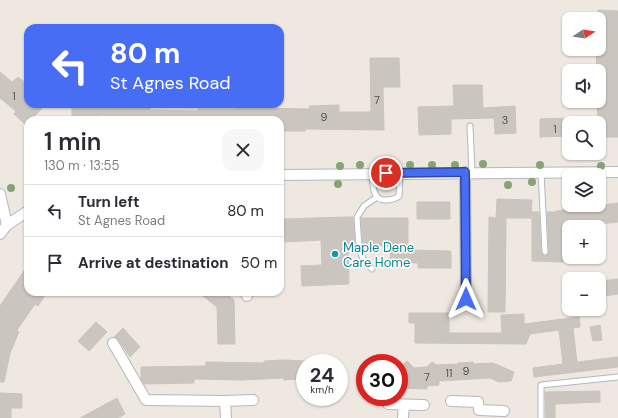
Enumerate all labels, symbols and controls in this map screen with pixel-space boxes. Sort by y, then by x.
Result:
north arrow [562,12,606,56]
map controls [562,12,606,316]
text: 80 m [110,35,180,72]
icon: left [44,40,96,92]
button: sound [562,64,606,108]
text: St Agnes Road [110,71,231,95]
house number: 1 [12,89,16,103]
house number: 7 [374,93,380,107]
house number: 9 [321,110,328,124]
house number: 3 [502,113,508,127]
button: search [562,116,606,160]
house number: 1 [553,122,557,136]
text: 1 min [44,126,101,157]
button: close [222,129,264,171]
pin [369,156,403,190]
text: 130 m · 13:55 [44,157,119,174]
icon: arrive [375,162,397,184]
button: layers [562,168,606,212]
text: Turn left [78,192,139,212]
icon: left [44,200,66,222]
text: 80 m [227,201,264,221]
text: St Agnes Road [78,212,165,229]
button: + [562,220,606,264]
place label: Maple Dene Care Home [343,239,414,271]
marker: Maple Dene Care Home [330,249,340,259]
icon: arrive [44,252,66,274]
text: Arrive at destination [78,253,229,273]
text: 50 m [241,253,277,273]
button: − [562,272,606,316]
position arrow [445,278,487,320]
speed limit sign: 30 [356,354,408,406]
text: 24 [310,362,334,388]
house number: 9 [463,364,470,378]
house number: 11 [446,366,452,380]
house number: 7 [424,370,430,384]
text: km/h [310,383,334,396]

